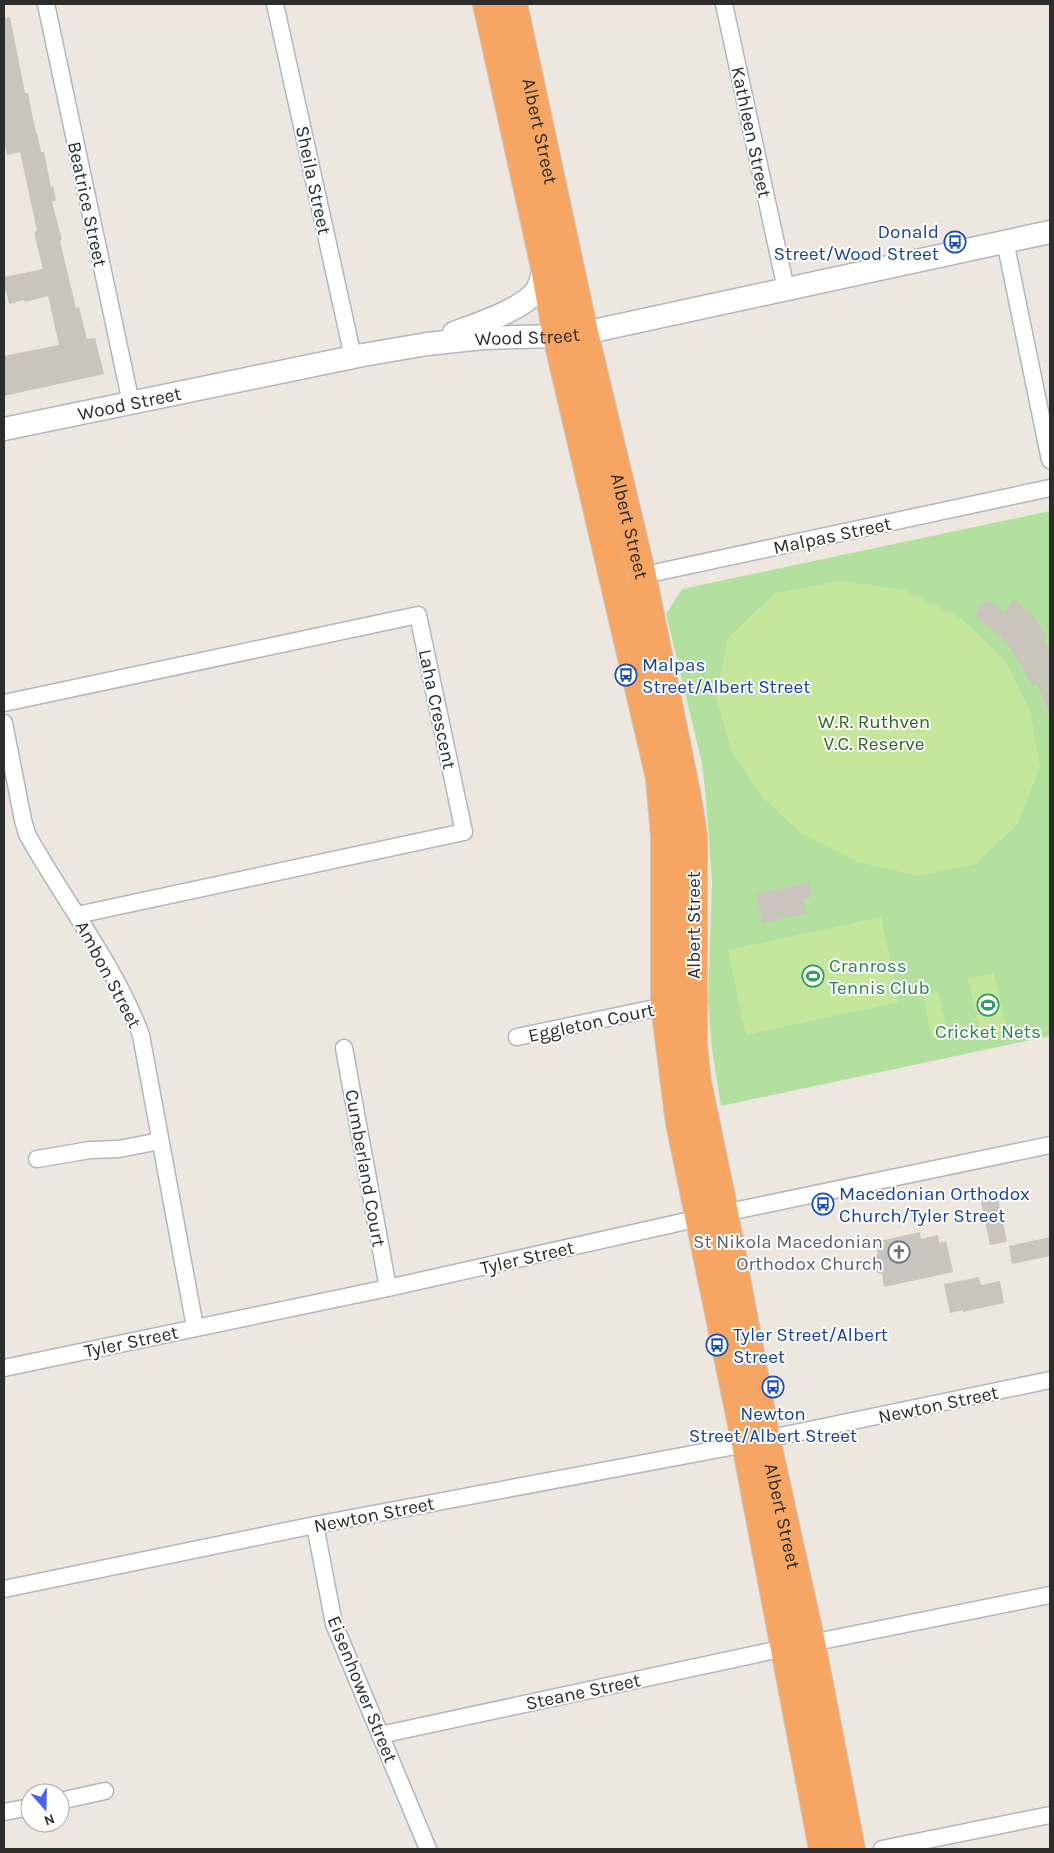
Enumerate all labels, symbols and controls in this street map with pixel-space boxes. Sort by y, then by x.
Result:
street label: Kathleen Street [726,65,776,200]
street label: Albert Street [517,76,562,186]
street label: Sheila Street [291,124,335,237]
street label: Beatrice Street [63,139,111,269]
place label: Donald Street/Wood Street [774,221,939,265]
bus stop icon: Donald Street/Wood Street [943,230,967,254]
street label: Wood Street [474,324,581,351]
street label: Wood Street [76,383,183,426]
street label: Albert Street [606,471,652,581]
street label: Malpas Street [771,513,893,559]
street label: Laha Crescent [414,647,460,771]
place label: Malpas Street/Albert Street [642,654,810,698]
bus stop icon: Malpas Street/Albert Street [614,663,638,687]
park label: W.R. Ruthven V.C. Reserve [818,711,930,755]
street label: Albert Street [683,871,705,979]
street label: Ambon Street [71,917,146,1032]
place label: Cranross Tennis Club [829,955,930,999]
sports icon: Cranross Tennis Club [801,964,825,988]
sports icon: Cricket Nets [976,993,1000,1017]
street label: Eggleton Court [526,999,656,1047]
place label: Cricket Nets [935,1021,1041,1043]
street label: Cumberland Court [340,1088,390,1249]
place label: Macedonian Orthodox Church/Tyler Street [839,1183,1030,1227]
bus stop icon: Macedonian Orthodox Church/Tyler Street [811,1192,835,1216]
place label: St Nikola Macedonian Orthodox Church [693,1231,883,1275]
street label: Tyler Street [478,1237,576,1279]
church icon: St Nikola Macedonian Orthodox Church [887,1240,911,1264]
street label: Tyler Street [82,1321,180,1363]
place label: Tyler Street/Albert Street [733,1324,888,1368]
bus stop icon: Tyler Street/Albert Street [705,1333,729,1357]
bus stop icon: Newton Street/Albert Street [761,1375,785,1399]
street label: Newton Street [876,1382,1000,1428]
place label: Newton Street/Albert Street [689,1403,857,1447]
street label: Albert Street [760,1461,804,1571]
street label: Newton Street [312,1493,436,1537]
street label: Eisenhower Street [323,1613,402,1766]
street label: Steane Street [524,1669,643,1715]
north arrow [20,1783,70,1833]
text: N [42,1810,57,1829]

